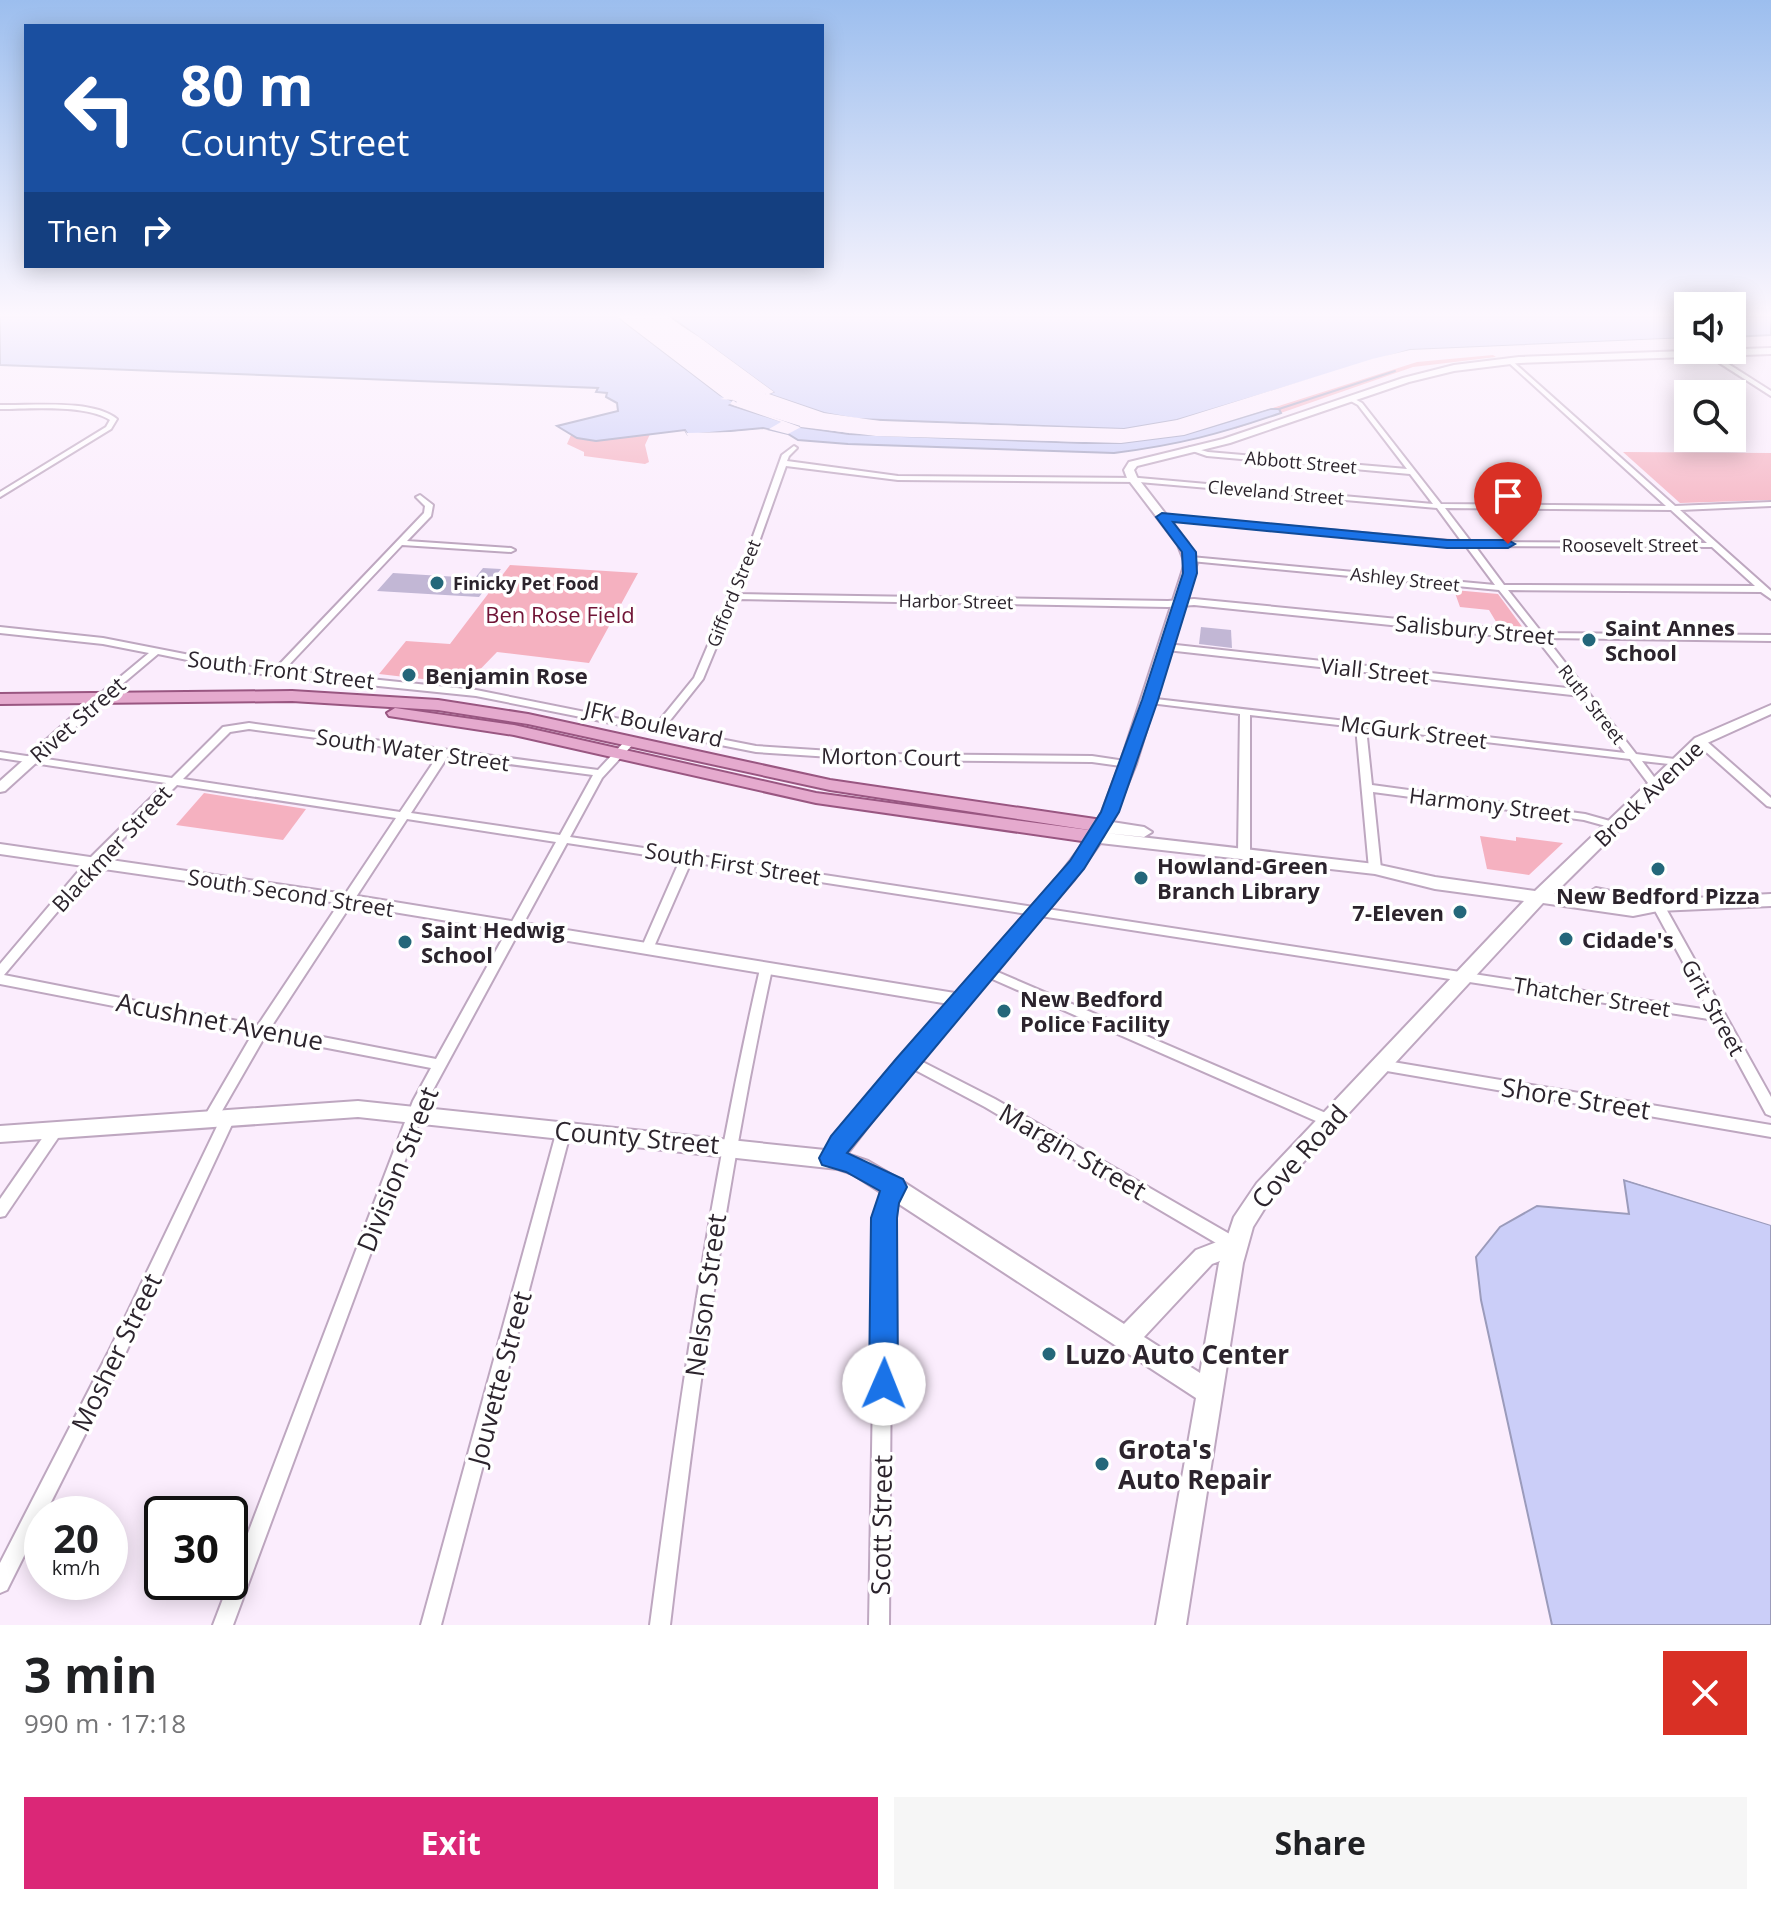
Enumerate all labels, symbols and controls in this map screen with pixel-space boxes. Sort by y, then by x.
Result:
text: 80 m [180,46,314,122]
icon: left [48,56,152,160]
text: County Street [180,118,409,167]
icon: right [134,208,178,252]
text: Then [48,210,118,251]
map controls [1674,292,1746,452]
button: sound [1674,292,1746,364]
button: search [1674,380,1746,452]
street label: Abbott Street [1244,445,1358,479]
pin [1474,462,1542,544]
street label: Cleveland Street [1207,474,1345,510]
icon: arrive [1486,474,1530,518]
street label: Roosevelt Street [1562,533,1698,557]
street label: Gifford Street [701,536,765,650]
street label: Ashley Street [1349,561,1461,597]
place label: Finicky Pet Food [453,571,599,595]
marker: Finicky Pet Food [428,574,446,592]
street label: Harbor Street [898,588,1014,614]
park label: Ben Rose Field [485,599,635,629]
street label: Salisbury Street [1394,607,1556,651]
place label: Saint Annes School [1605,612,1735,667]
marker: Saint Annes School [1580,631,1598,649]
street label: South Front Street [186,643,376,695]
street label: Viall Street [1319,649,1431,691]
street label: Ruth Street [1553,659,1631,749]
place label: Benjamin Rose [425,660,588,690]
marker: Benjamin Rose [400,666,418,684]
street label: Rivet Street [23,669,131,769]
street label: JFK Boulevard [580,692,726,753]
street label: McGurk Street [1339,707,1489,755]
street label: South Water Street [314,721,512,777]
street label: Brock Avenue [1587,733,1709,853]
street label: Morton Court [821,740,961,772]
street label: Blackmer Street [44,778,178,918]
street label: Harmony Street [1407,779,1573,829]
street label: South First Street [643,834,823,892]
place label: Howland-Green Branch Library [1157,850,1328,905]
marker: New Bedford Pizza [1649,860,1667,878]
street label: South Second Street [186,861,396,923]
marker: Howland-Green Branch Library [1132,869,1150,887]
place label: New Bedford Pizza [1556,880,1760,910]
place label: 7-Eleven [1352,897,1444,927]
marker: 7-Eleven [1451,903,1469,921]
place label: Saint Hedwig School [421,914,565,969]
place label: Cidade's [1582,924,1674,954]
marker: Cidade's [1557,930,1575,948]
marker: Saint Hedwig School [396,933,414,951]
street label: Grit Street [1675,954,1753,1061]
street label: Thatcher Street [1512,969,1673,1023]
street label: Acushnet Avenue [113,983,327,1059]
place label: New Bedford Police Facility [1020,983,1170,1038]
marker: New Bedford Police Facility [995,1002,1013,1020]
street label: Shore Street [1499,1068,1653,1128]
street label: Division Street [348,1081,446,1257]
street label: Margin Street [993,1094,1153,1208]
street label: Cove Road [1243,1096,1355,1216]
street label: County Street [553,1112,721,1162]
street label: Nelson Street [676,1211,734,1379]
street label: Mosher Street [62,1267,170,1437]
street label: Jouvette Street [458,1287,540,1472]
place label: Luzo Auto Center [1065,1336,1289,1372]
position arrow [842,1342,926,1426]
marker: Luzo Auto Center [1040,1345,1058,1363]
place label: Grota's Auto Repair [1118,1431,1272,1497]
street label: Scott Street [862,1455,900,1595]
marker: Grota's Auto Repair [1093,1455,1111,1473]
speed limit sign: 30 [144,1496,248,1600]
text: 20 [53,1510,99,1565]
text: km/h [52,1554,100,1581]
text: 3 min [24,1642,157,1707]
button: close [1663,1651,1747,1735]
text: 990 m · 17:18 [24,1705,186,1741]
button: Exit [24,1797,878,1889]
button: Share [894,1797,1747,1889]

